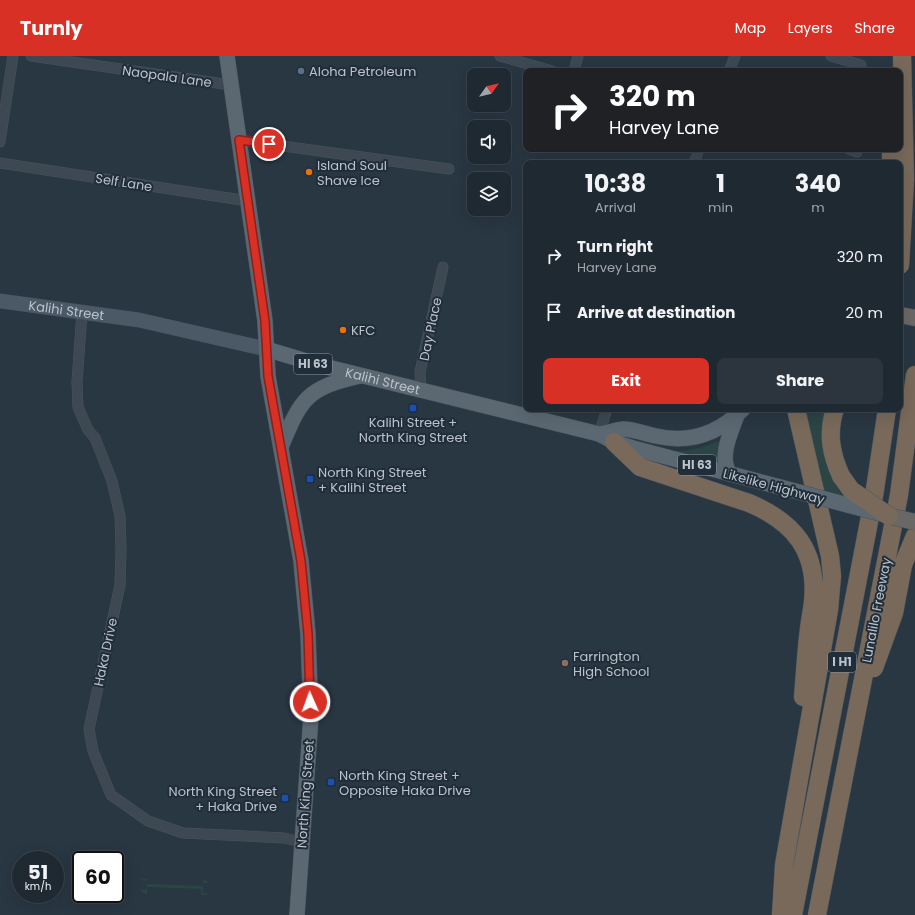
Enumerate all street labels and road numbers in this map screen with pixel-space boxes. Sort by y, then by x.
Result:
street label: Naopala Lane [121,61,213,92]
street label: Self Lane [94,169,154,196]
street label: Kalihi Street [27,296,106,325]
street label: Day Place [415,296,446,362]
road number: HI 63 [294,354,332,374]
street label: Kalihi Street [343,363,422,400]
road number: HI 63 [678,455,716,475]
street label: Likelike Highway [721,464,827,509]
street label: Lunalilo Freeway [857,555,896,664]
street label: Haka Drive [89,616,122,688]
road number: I H1 [828,652,856,672]
street label: North King Street [292,739,319,849]

